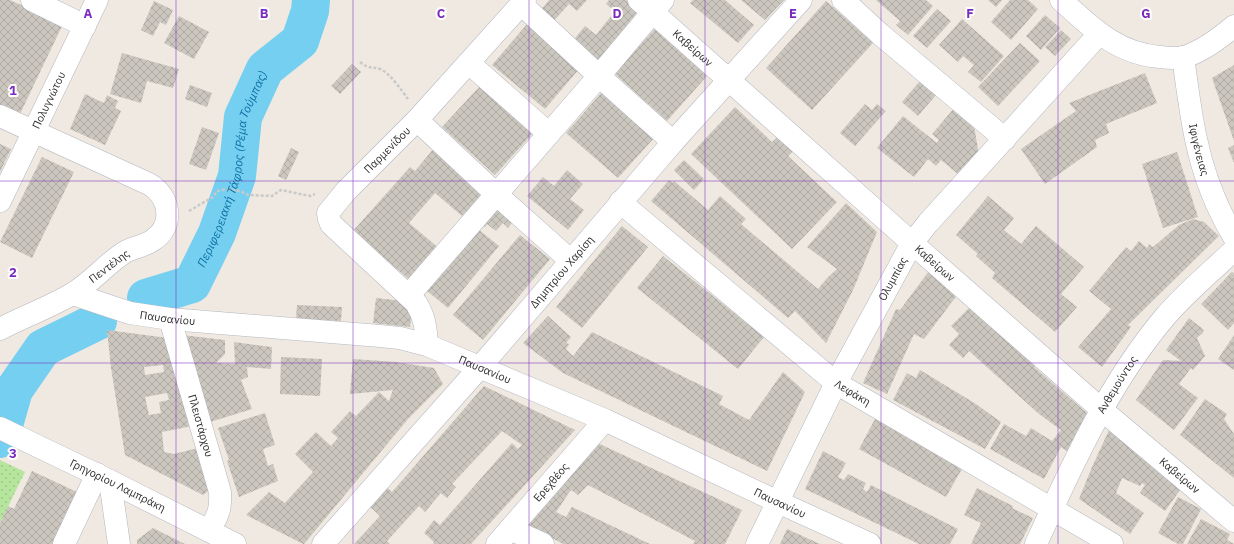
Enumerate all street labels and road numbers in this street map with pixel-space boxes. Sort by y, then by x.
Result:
street label: Καβείρων [670,26,716,70]
street label: Πολυγνώτου [29,69,68,131]
street label: Ιφιγένειας [1186,122,1212,177]
street label: Παρμενίδου [361,124,413,176]
street label: Δημητρίου Χαρίση [527,233,597,311]
street label: Καβείρων [912,242,958,285]
street label: Πεντέλης [86,246,132,286]
street label: Ολυμπίας [875,254,910,303]
street label: Παυσανίου [139,308,196,328]
street label: Παυσανίου [456,352,513,387]
street label: Ανθεμούντος [1094,353,1140,416]
street label: Λεφάκη [832,377,873,409]
street label: Πλειστάρχου [185,393,216,459]
street label: Καβείρων [1156,454,1203,497]
street label: Γρηγορίου Λαμπράκη [68,456,168,515]
street label: Ερεχθέος [530,460,572,504]
street label: Παυσανίου [752,485,808,521]

